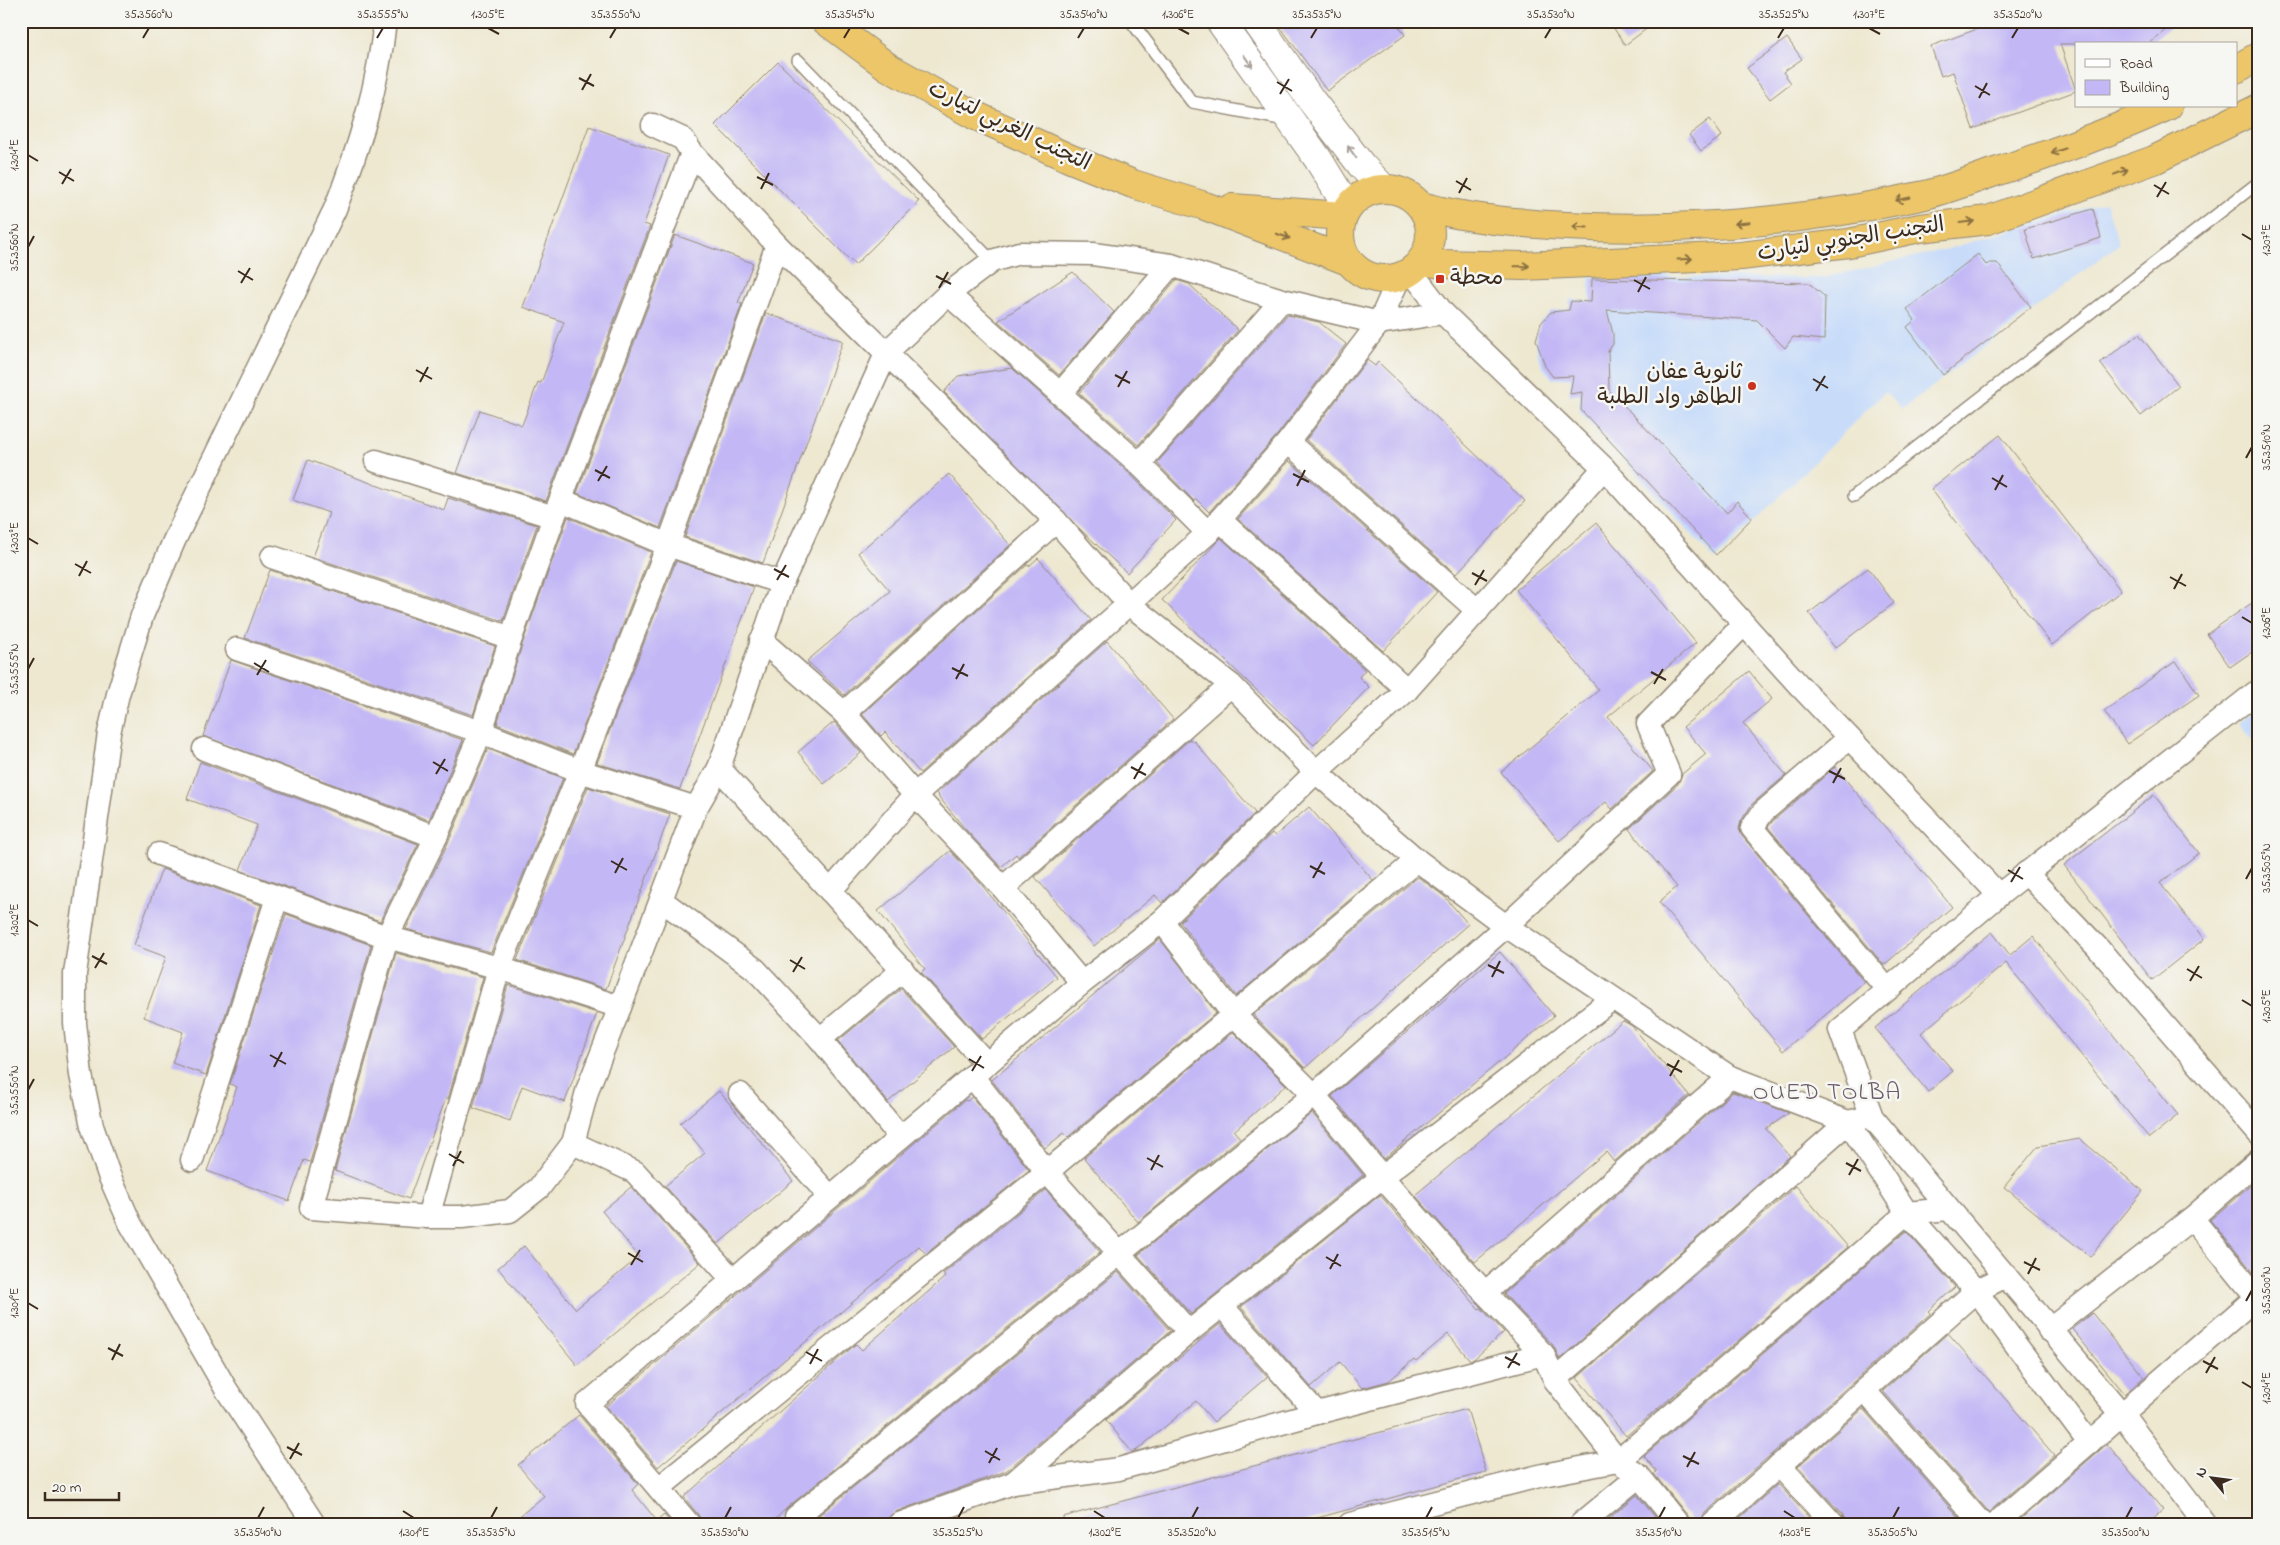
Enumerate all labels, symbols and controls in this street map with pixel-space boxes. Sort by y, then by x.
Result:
text: 35.3560°N [125,6,173,24]
text: 35.3555°N [357,6,409,24]
text: 1.305°E [471,6,505,24]
text: 35.3550°N [591,6,641,24]
text: 35.3545°N [825,6,875,24]
text: 35.3540°N [1060,6,1108,24]
text: 1.306°E [1162,6,1194,24]
text: 35.3535°N [1292,6,1342,24]
text: 35.3530°N [1527,6,1575,24]
text: 35.3525°N [1759,6,1809,24]
text: 1.307°E [1853,6,1885,24]
text: 35.3520°N [1994,6,2042,24]
legend [2075,42,2238,108]
text: Road [2120,53,2153,75]
one-way arrow [1243,54,1253,68]
street label: التجنب الغربي لتيارت [922,74,1096,181]
text: Building [2119,77,2169,100]
text: 1.304°E [6,139,24,171]
one-way arrow [1347,146,1357,160]
one-way arrow [2050,147,2066,156]
one-way arrow [2113,167,2128,176]
one-way arrow [1895,195,1911,204]
street label: التجنب الجنوبي لتيارت [1755,209,1947,272]
one-way arrow [1958,217,1974,227]
one-way arrow [1734,218,1750,228]
one-way arrow [1572,222,1588,231]
text: 35.3560°N [6,223,24,271]
text: 1.307°E [2258,224,2276,256]
one-way arrow [1275,232,1291,241]
one-way arrow [1676,255,1692,264]
one-way arrow [1514,261,1530,271]
place label: محطة [1450,263,1503,295]
marker: محطة [1434,273,1446,285]
place label: ثانوية عفان الطاهر واد الطلبة [1597,357,1743,414]
marker: ثانوية عفان الطاهر واد الطلبة [1746,380,1758,392]
text: 35.3510°N [2258,424,2276,470]
text: 1.303°E [6,522,24,554]
text: 1.306°E [2258,607,2276,639]
text: 35.3555°N [6,643,24,695]
text: 35.3505°N [2258,843,2276,893]
text: 1.302°E [6,904,24,936]
text: 1.305°E [2258,989,2276,1023]
text: 35.3550°N [6,1065,24,1115]
district label: OUED TOLBA [1753,1076,1901,1111]
text: 35.3500°N [2258,1266,2276,1314]
text: 1.301°E [6,1288,24,1318]
text: 1.304°E [2258,1372,2276,1404]
north arrow [2188,1452,2238,1502]
text: N [2190,1463,2213,1482]
scale bar [45,1470,119,1502]
text: 20 m [52,1477,82,1499]
text: 35.3540°N [234,1524,282,1542]
text: 1.301°E [399,1524,429,1542]
text: 35.3535°N [466,1524,516,1542]
text: 35.3530°N [701,1524,749,1542]
text: 35.3525°N [933,1524,983,1542]
text: 1.302°E [1089,1524,1121,1542]
text: 35.3520°N [1168,1524,1216,1542]
text: 35.3515°N [1402,1524,1450,1542]
text: 35.3510°N [1636,1524,1682,1542]
text: 1.303°E [1779,1524,1811,1542]
text: 35.3505°N [1868,1524,1918,1542]
text: 35.3500°N [2102,1524,2150,1542]

